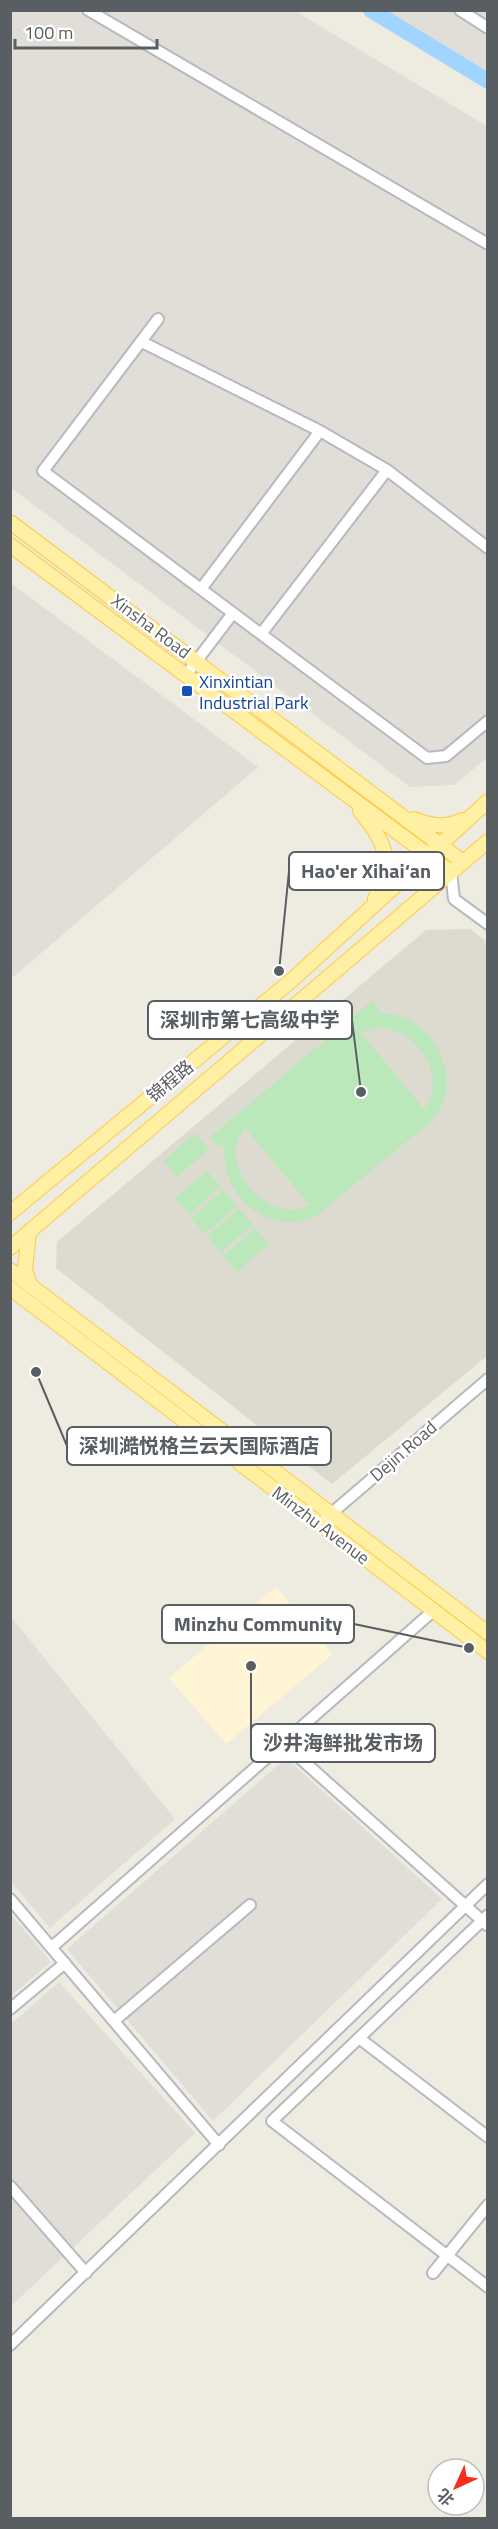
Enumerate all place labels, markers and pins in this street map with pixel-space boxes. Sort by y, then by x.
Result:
place label: Xinxintian Industrial Park [199,668,309,716]
marker: Xinxintian Industrial Park [180,684,194,698]
callout: Hao'er Xihai‘an [289,852,444,890]
callout: 深圳市第七高级中学 [148,1001,352,1039]
callout: 深圳澔悦格兰云天国际酒店 [67,1427,331,1465]
callout: Minzhu Community [162,1605,354,1643]
callout: 沙井海鲜批发市场 [251,1724,435,1762]

